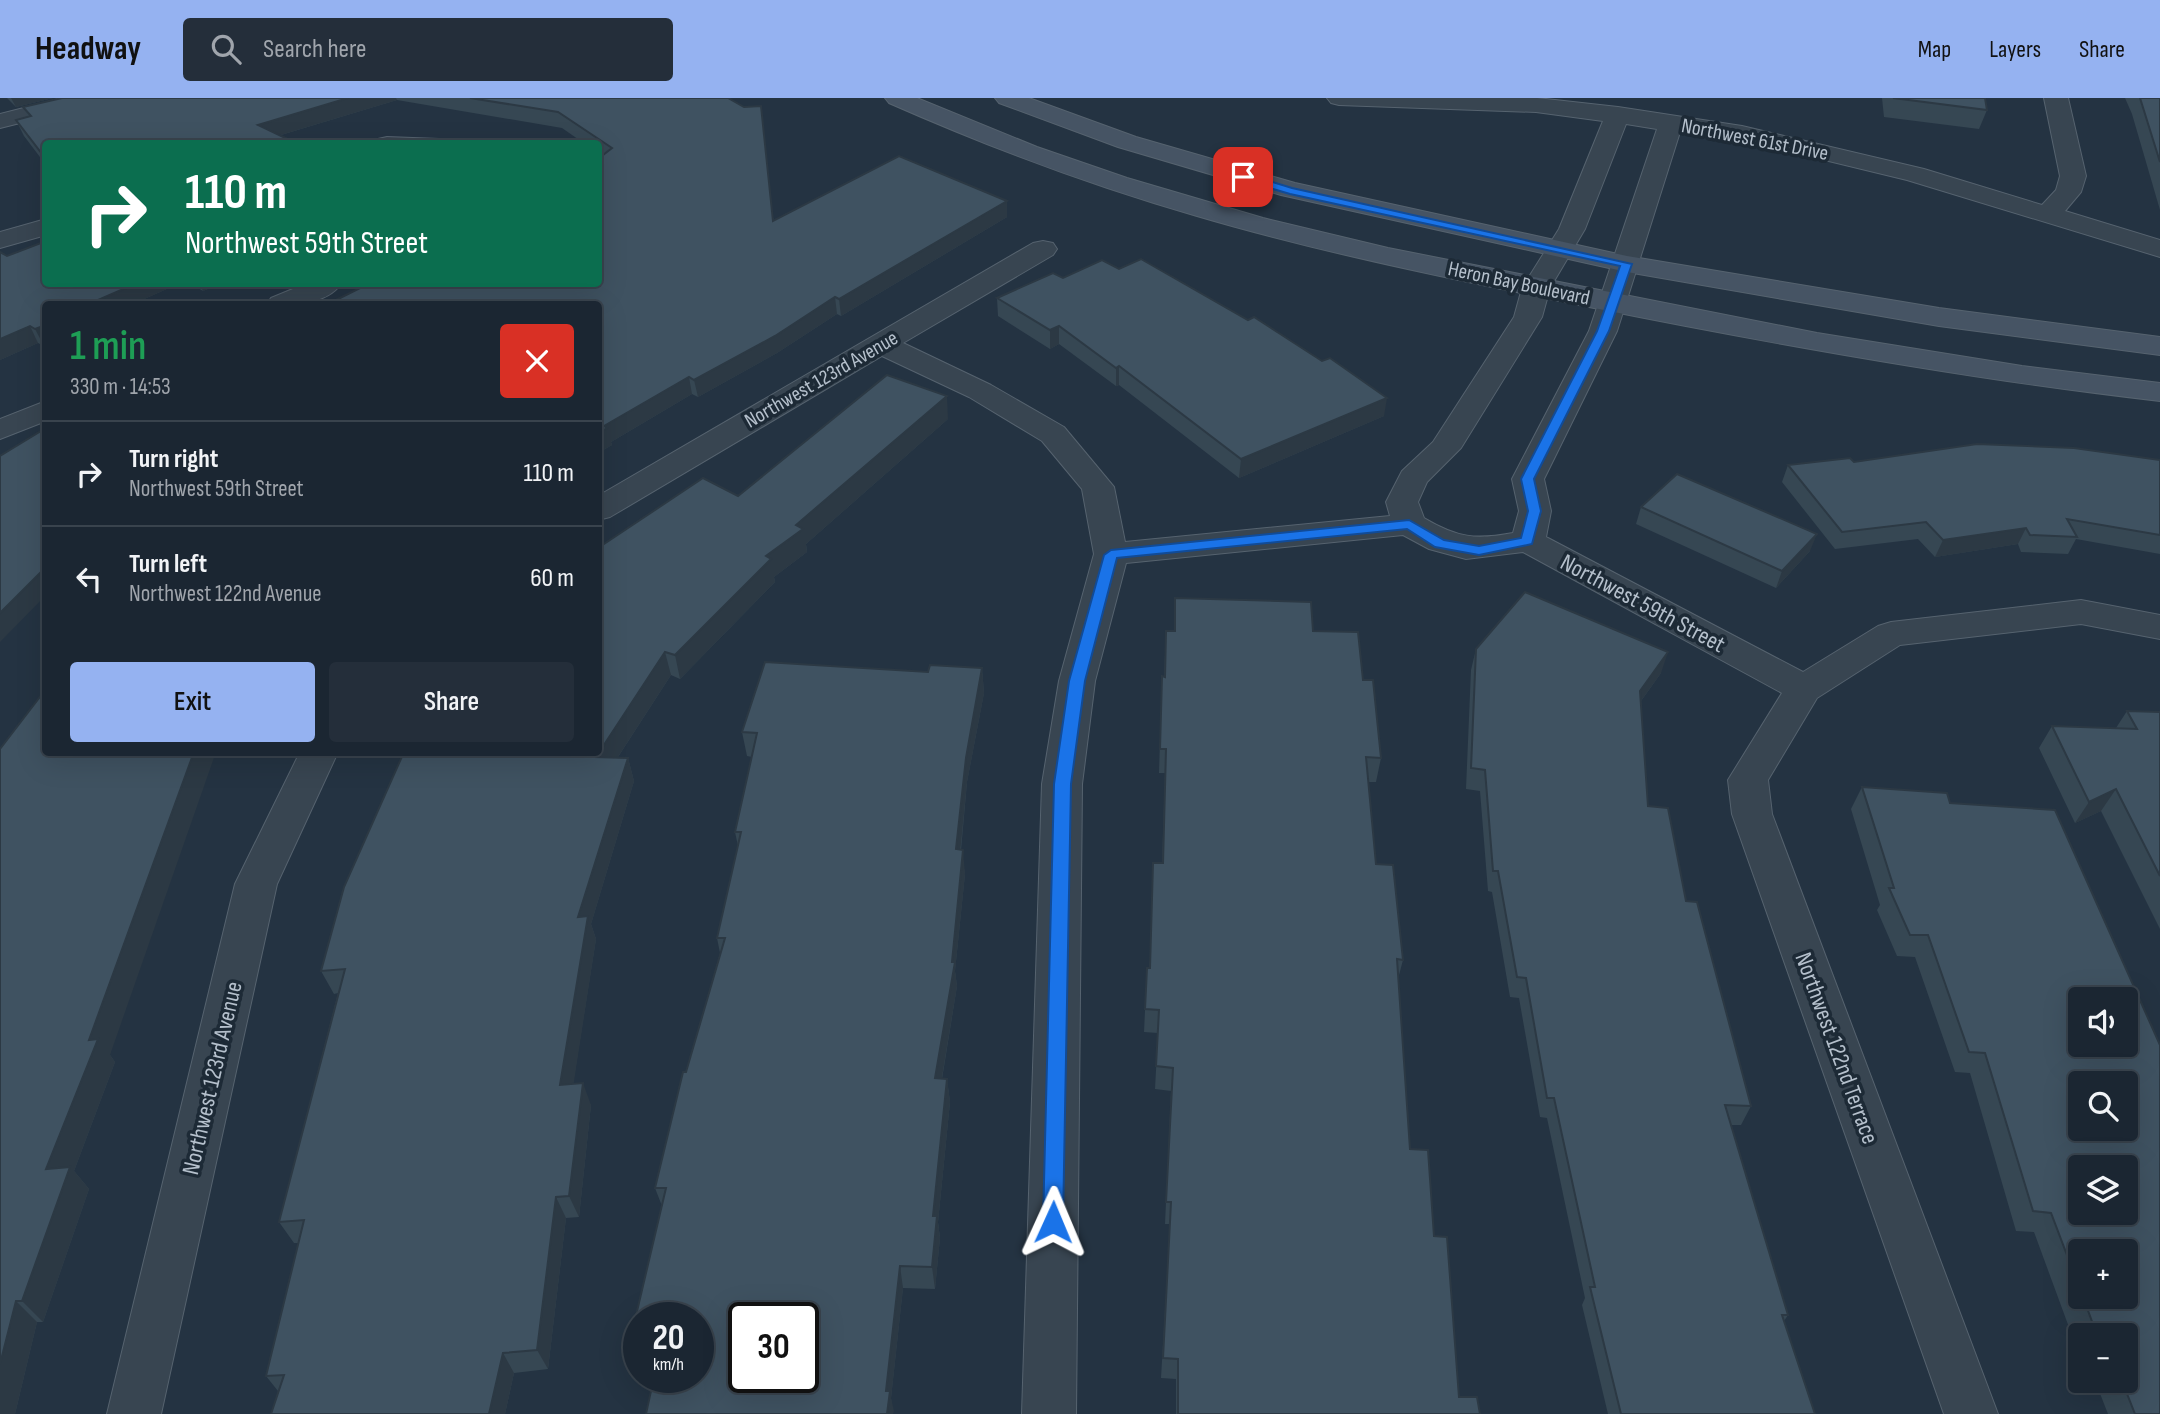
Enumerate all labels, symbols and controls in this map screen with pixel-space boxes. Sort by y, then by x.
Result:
search box [183,18,673,81]
text: Headway [35,29,141,69]
icon: search [207,30,245,68]
text: Search here [263,34,366,65]
text: Map [1918,35,1951,64]
text: Layers [1989,35,2041,64]
text: Share [2079,35,2125,64]
street label: Northwest 61st Drive [1679,113,1830,166]
pin [1213,147,1273,207]
icon: arrive [1224,158,1262,196]
text: 110 m [185,164,287,223]
icon: right [70,168,161,259]
text: Northwest 59th Street [185,224,428,263]
street label: Heron Bay Boulevard [1446,256,1592,311]
text: 1 min [70,321,146,372]
button: close [500,324,574,398]
street label: Northwest 123rd Avenue [740,325,902,433]
text: 330 m · 14:53 [70,373,171,401]
text: Turn right [129,444,218,475]
icon: right [70,455,108,493]
text: 110 m [523,458,574,489]
text: Northwest 59th Street [129,475,304,503]
street label: Northwest 59th Street [1556,548,1730,659]
text: Turn left [129,549,207,580]
icon: left [70,560,108,598]
text: 60 m [530,563,574,594]
text: Northwest 122nd Avenue [129,580,322,608]
button: Exit [70,662,315,742]
button: Share [329,662,574,742]
street label: Northwest 122nd Terrace [1788,948,1885,1148]
street label: Northwest 123rd Avenue [176,979,249,1178]
map controls [2068,987,2138,1393]
button: sound [2068,987,2138,1057]
button: search [2068,1071,2138,1141]
button: layers [2068,1155,2138,1225]
position arrow [1016,1185,1090,1259]
button: + [2068,1239,2138,1309]
speed limit sign: 30 [728,1302,819,1393]
text: 20 [653,1317,685,1360]
button: − [2068,1323,2138,1393]
text: km/h [653,1354,684,1375]

